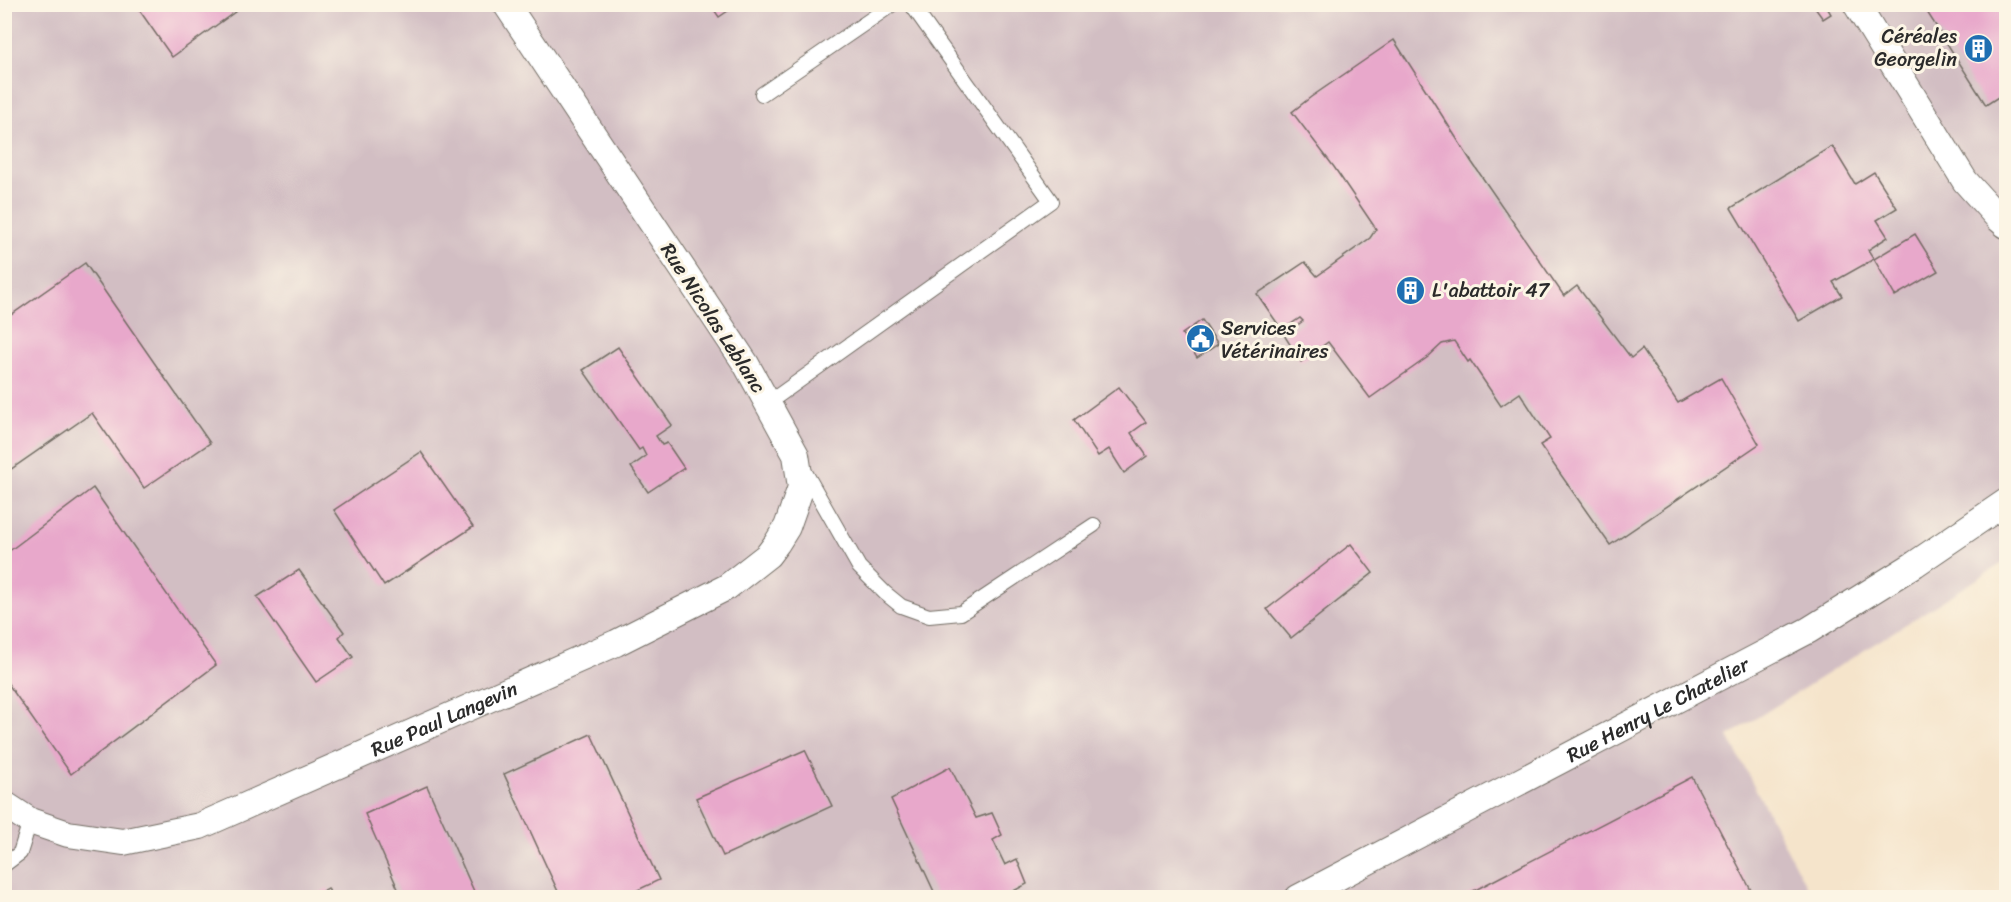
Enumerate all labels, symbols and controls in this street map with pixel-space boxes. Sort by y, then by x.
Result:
place label: Céréales Georgelin [1874,19,1958,77]
building icon: Céréales Georgelin [1962,32,1994,64]
street label: Rue Nicolas Leblanc [651,236,775,400]
place label: L'abattoir 47 [1432,273,1551,308]
building icon: L'abattoir 47 [1395,274,1427,306]
place label: Services Vétérinaires [1221,311,1329,369]
public building icon: Services Vétérinaires [1184,323,1216,355]
street label: Rue Henry Le Chatelier [1560,646,1757,772]
street label: Rue Paul Langevin [365,671,523,766]

